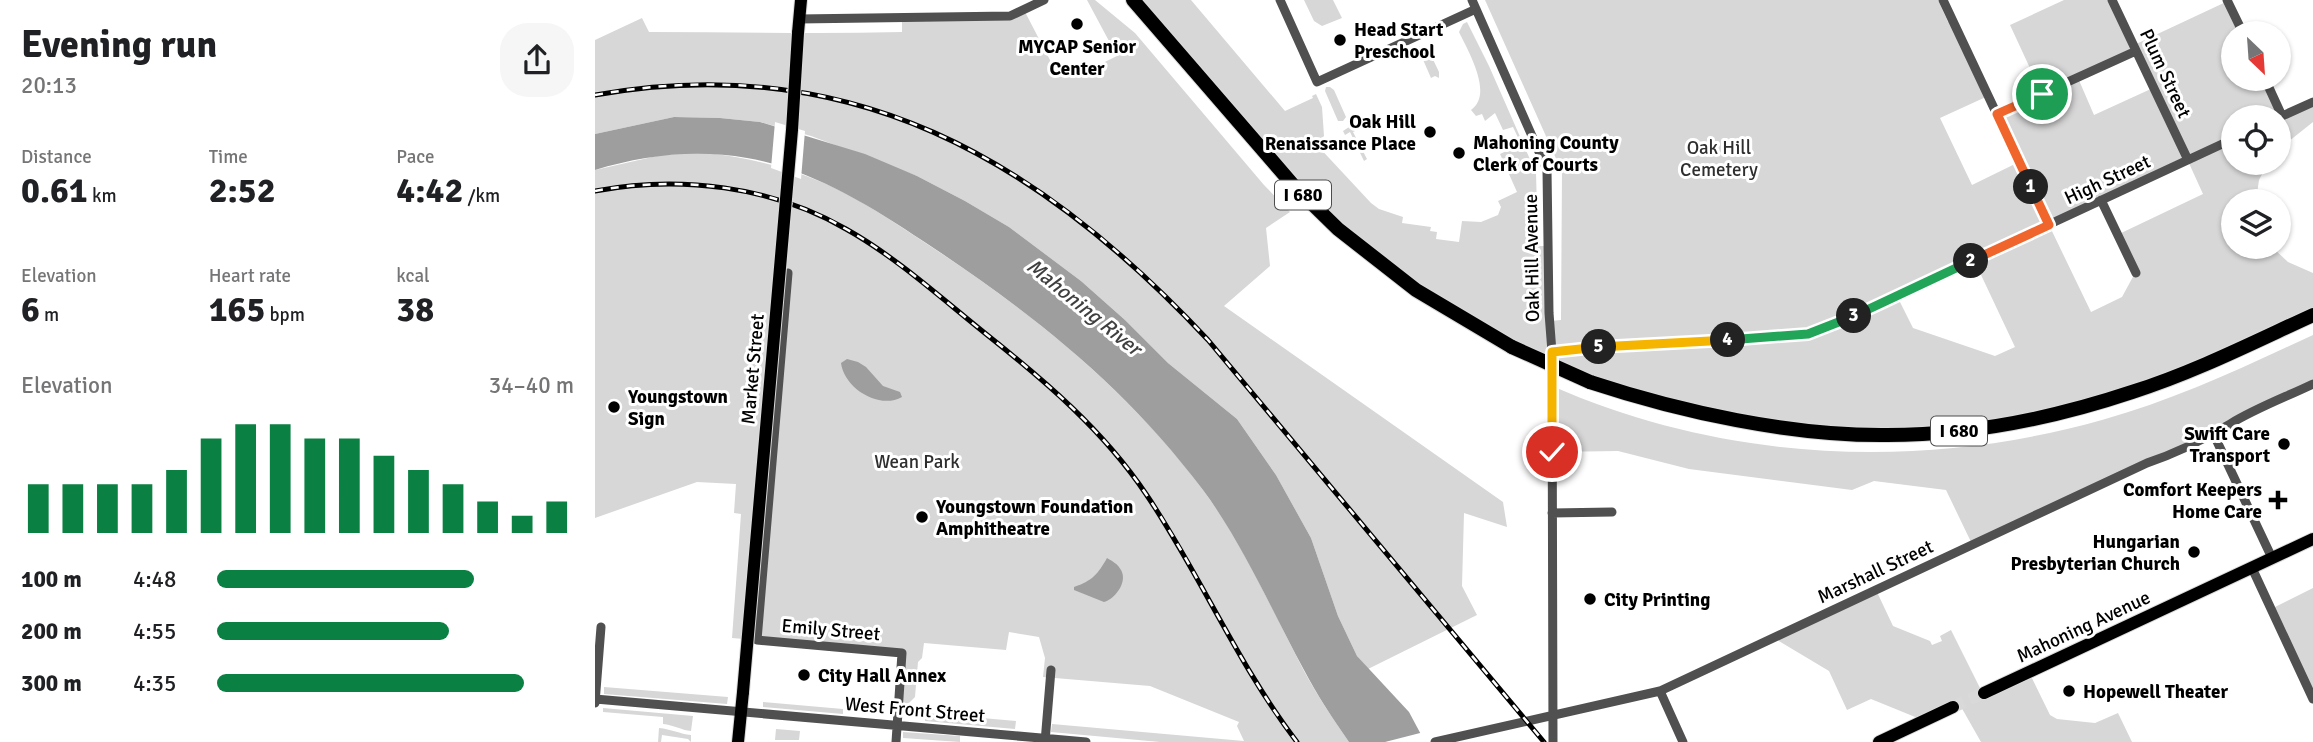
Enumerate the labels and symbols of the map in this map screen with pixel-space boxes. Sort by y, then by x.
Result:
marker: MYCAP Senior Center [1069,16,1085,32]
place label: Head Start Preschool [1354,18,1443,64]
north arrow [2221,21,2291,91]
street label: Plum Street [2134,25,2196,122]
marker: Head Start Preschool [1332,32,1348,48]
place label: MYCAP Senior Center [1018,35,1136,81]
pin [2012,64,2072,124]
place label: Oak Hill Renaissance Place [1265,110,1416,156]
marker: Oak Hill Renaissance Place [1422,124,1438,140]
place label: Mahoning County Clerk of Courts [1473,131,1619,177]
park label: Oak Hill Cemetery [1680,136,1758,182]
marker: Mahoning County Clerk of Courts [1451,145,1467,161]
street label: High Street [2061,149,2155,210]
pin: 1 [2013,170,2049,204]
road number: I 680 [1275,180,1331,210]
street label: Oak Hill Avenue [1519,194,1545,322]
pin: 2 [1953,244,1989,278]
water label: Mahoning River [1021,253,1149,363]
pin: 3 [1837,298,1871,334]
street label: Market Street [736,312,770,425]
pin: 4 [1711,322,1745,358]
pin: 5 [1581,330,1616,364]
place label: Youngstown Sign [627,385,728,431]
marker: Youngstown Sign [606,399,622,415]
road number: I 680 [1931,416,1987,446]
pin [1522,422,1582,482]
place label: Swift Care Transport [2184,422,2270,468]
marker: Swift Care Transport [2276,436,2292,452]
park label: Wean Park [874,450,960,474]
place label: Comfort Keepers Home Care [2123,478,2262,524]
marker: Comfort Keepers Home Care [2268,490,2288,510]
place label: Youngstown Foundation Amphitheatre [935,495,1133,541]
marker: Youngstown Foundation Amphitheatre [914,509,930,525]
place label: Hungarian Presbyterian Church [2011,530,2180,576]
street label: Marshall Street [1814,534,1937,609]
marker: Hungarian Presbyterian Church [2186,544,2202,560]
street label: Mahoning Avenue [2013,585,2154,668]
place label: City Printing [1604,588,1710,612]
marker: City Printing [1582,591,1598,607]
street label: Emily Street [781,614,882,646]
place label: City Hall Annex [818,664,947,688]
marker: City Hall Annex [796,667,812,683]
place label: Hopewell Theater [2083,680,2228,704]
marker: Hopewell Theater [2061,683,2077,699]
street label: West Front Street [844,692,986,728]

